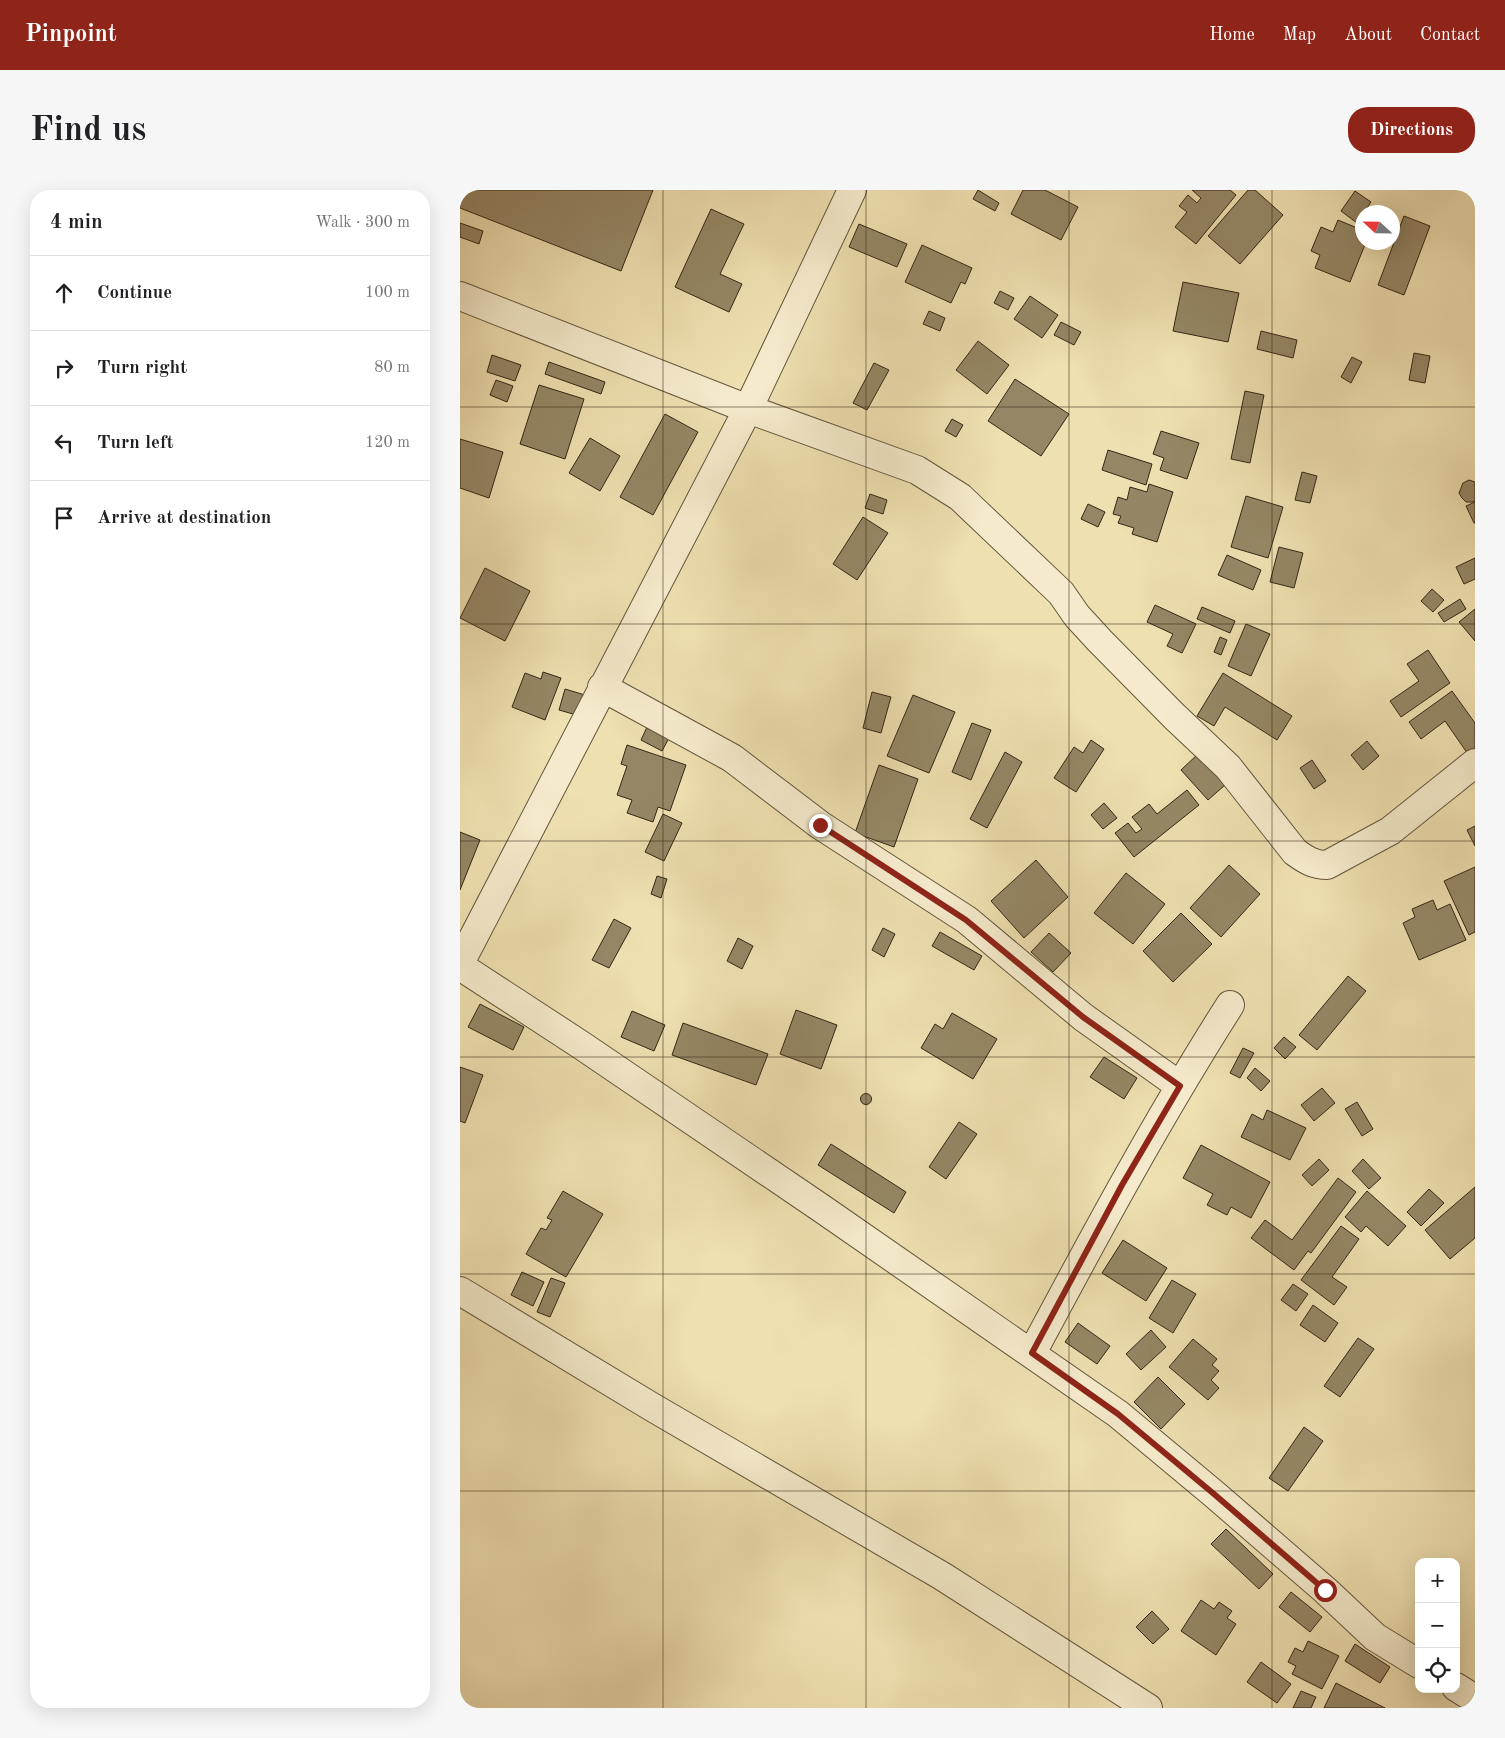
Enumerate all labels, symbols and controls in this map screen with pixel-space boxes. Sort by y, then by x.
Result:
text: Pinpoint [25,23,117,47]
text: Home [1209,26,1255,44]
text: Map [1283,26,1316,44]
text: About [1344,26,1392,44]
text: Contact [1420,26,1480,44]
button: Directions [1348,107,1475,153]
text: Find us [30,113,146,148]
north arrow [1355,205,1400,250]
text: 4 min [50,212,103,233]
text: Walk · 300 m [315,215,410,231]
icon: ahead [50,279,78,307]
text: Continue [97,284,172,303]
text: 100 m [365,285,410,301]
icon: right [50,354,78,382]
text: Turn right [97,359,187,378]
text: 80 m [374,360,410,376]
icon: left [50,429,78,457]
text: Turn left [97,434,174,453]
text: 120 m [365,435,410,451]
icon: arrive [50,504,78,532]
text: Arrive at destination [97,509,271,528]
route end [809,814,832,837]
map controls [1415,1558,1460,1693]
button: + [1415,1558,1460,1603]
route start [1314,1579,1337,1602]
button: − [1415,1603,1460,1648]
button: locate [1415,1648,1460,1693]

